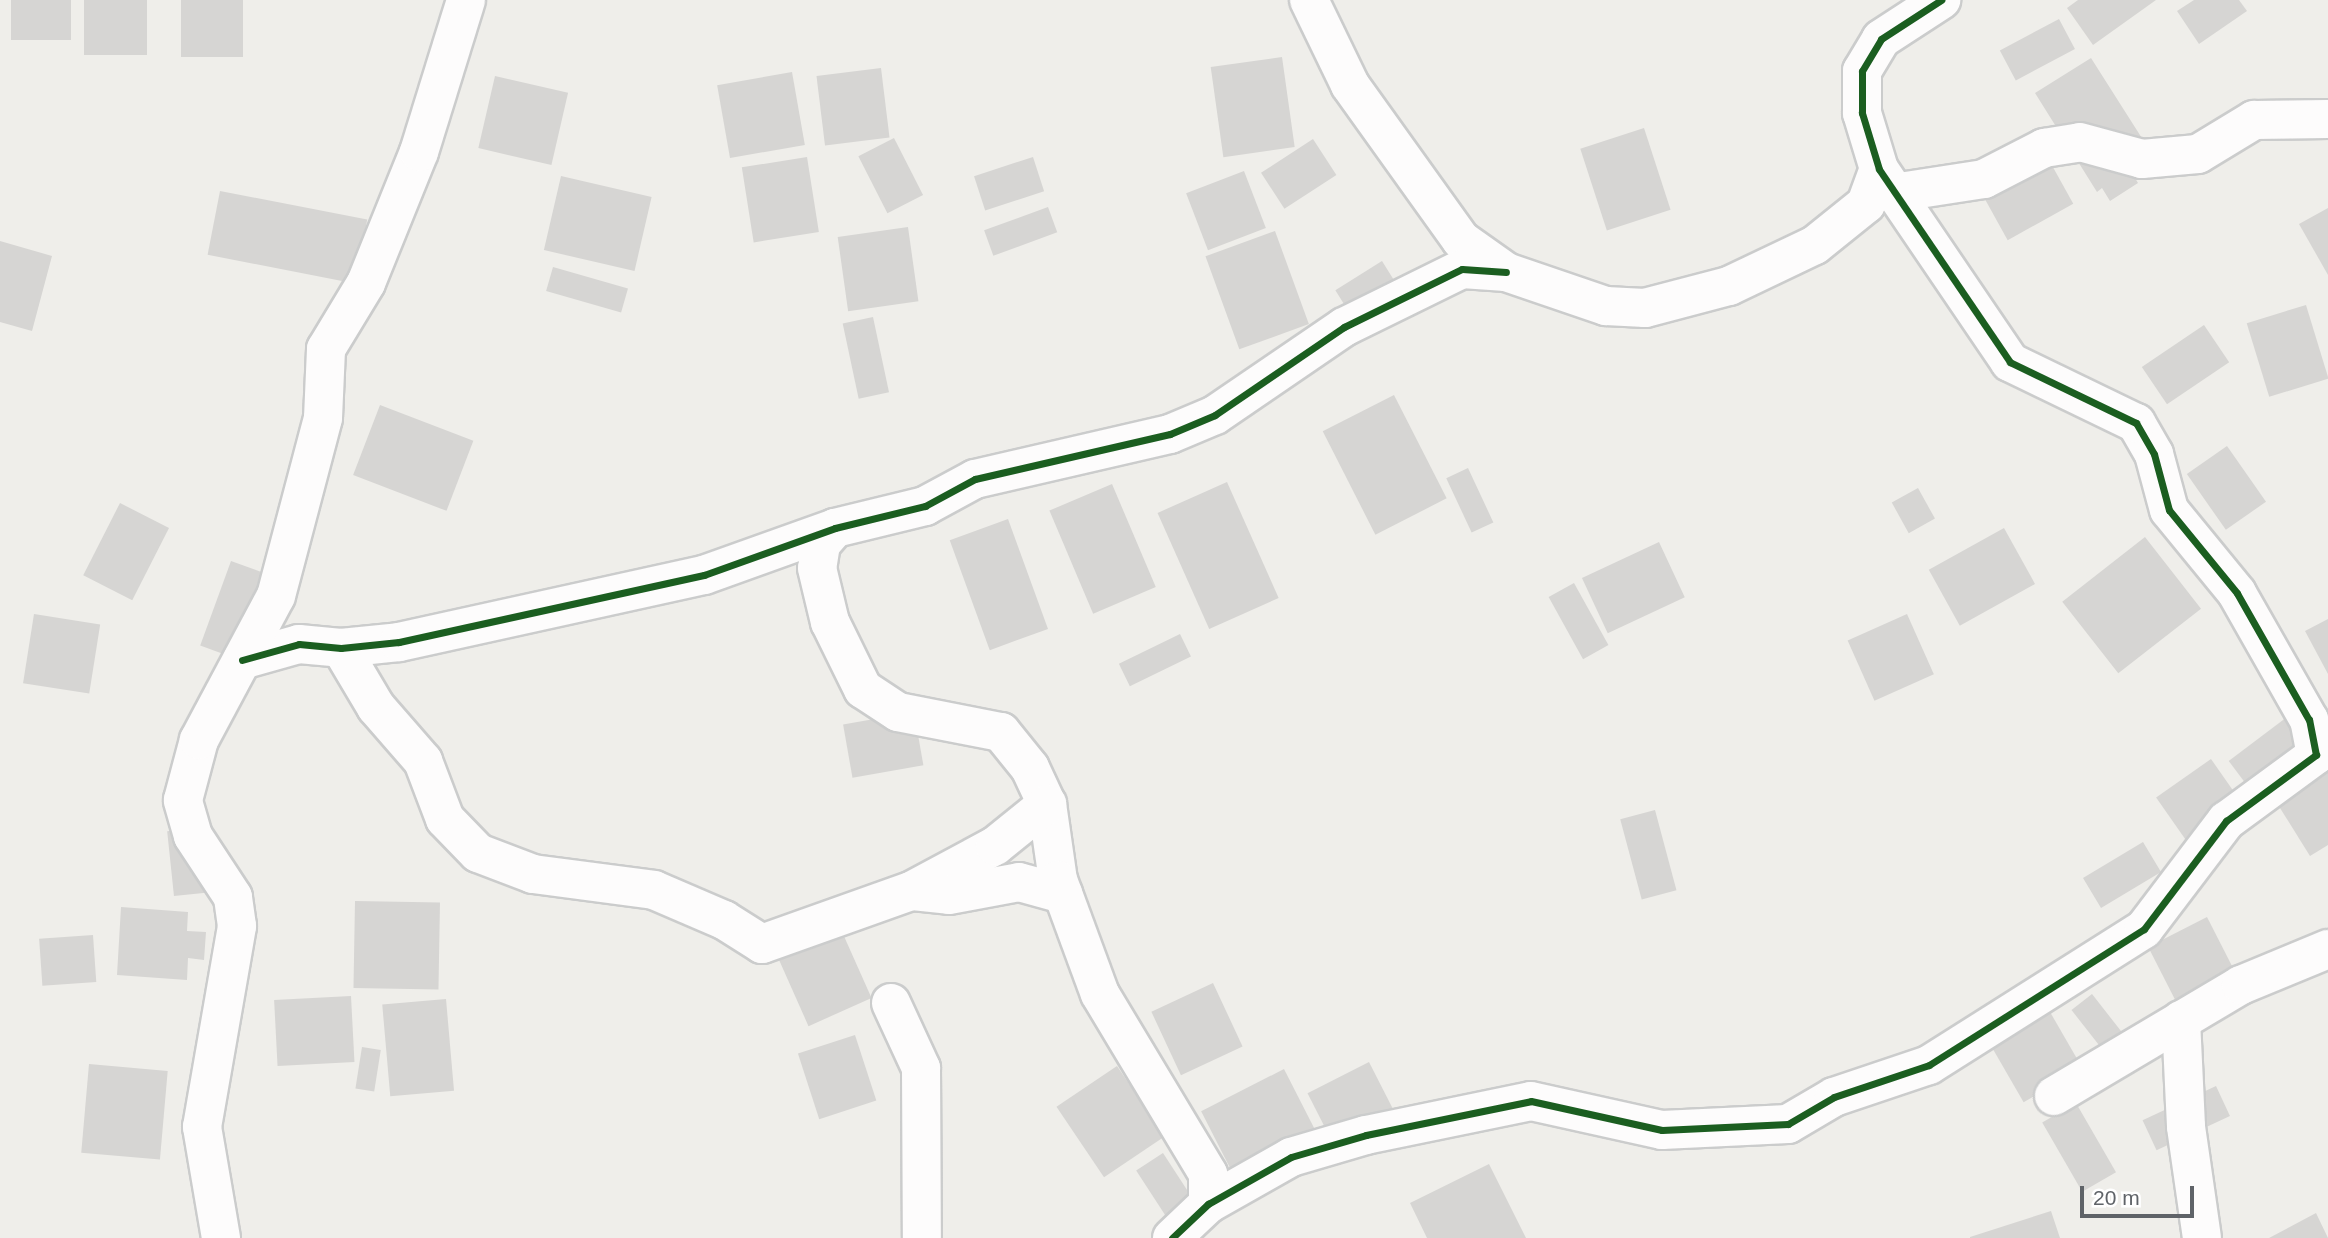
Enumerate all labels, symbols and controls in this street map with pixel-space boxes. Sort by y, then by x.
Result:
scale bar [2083,1172,2197,1216]
text: 20 m [2093,1186,2140,1209]

